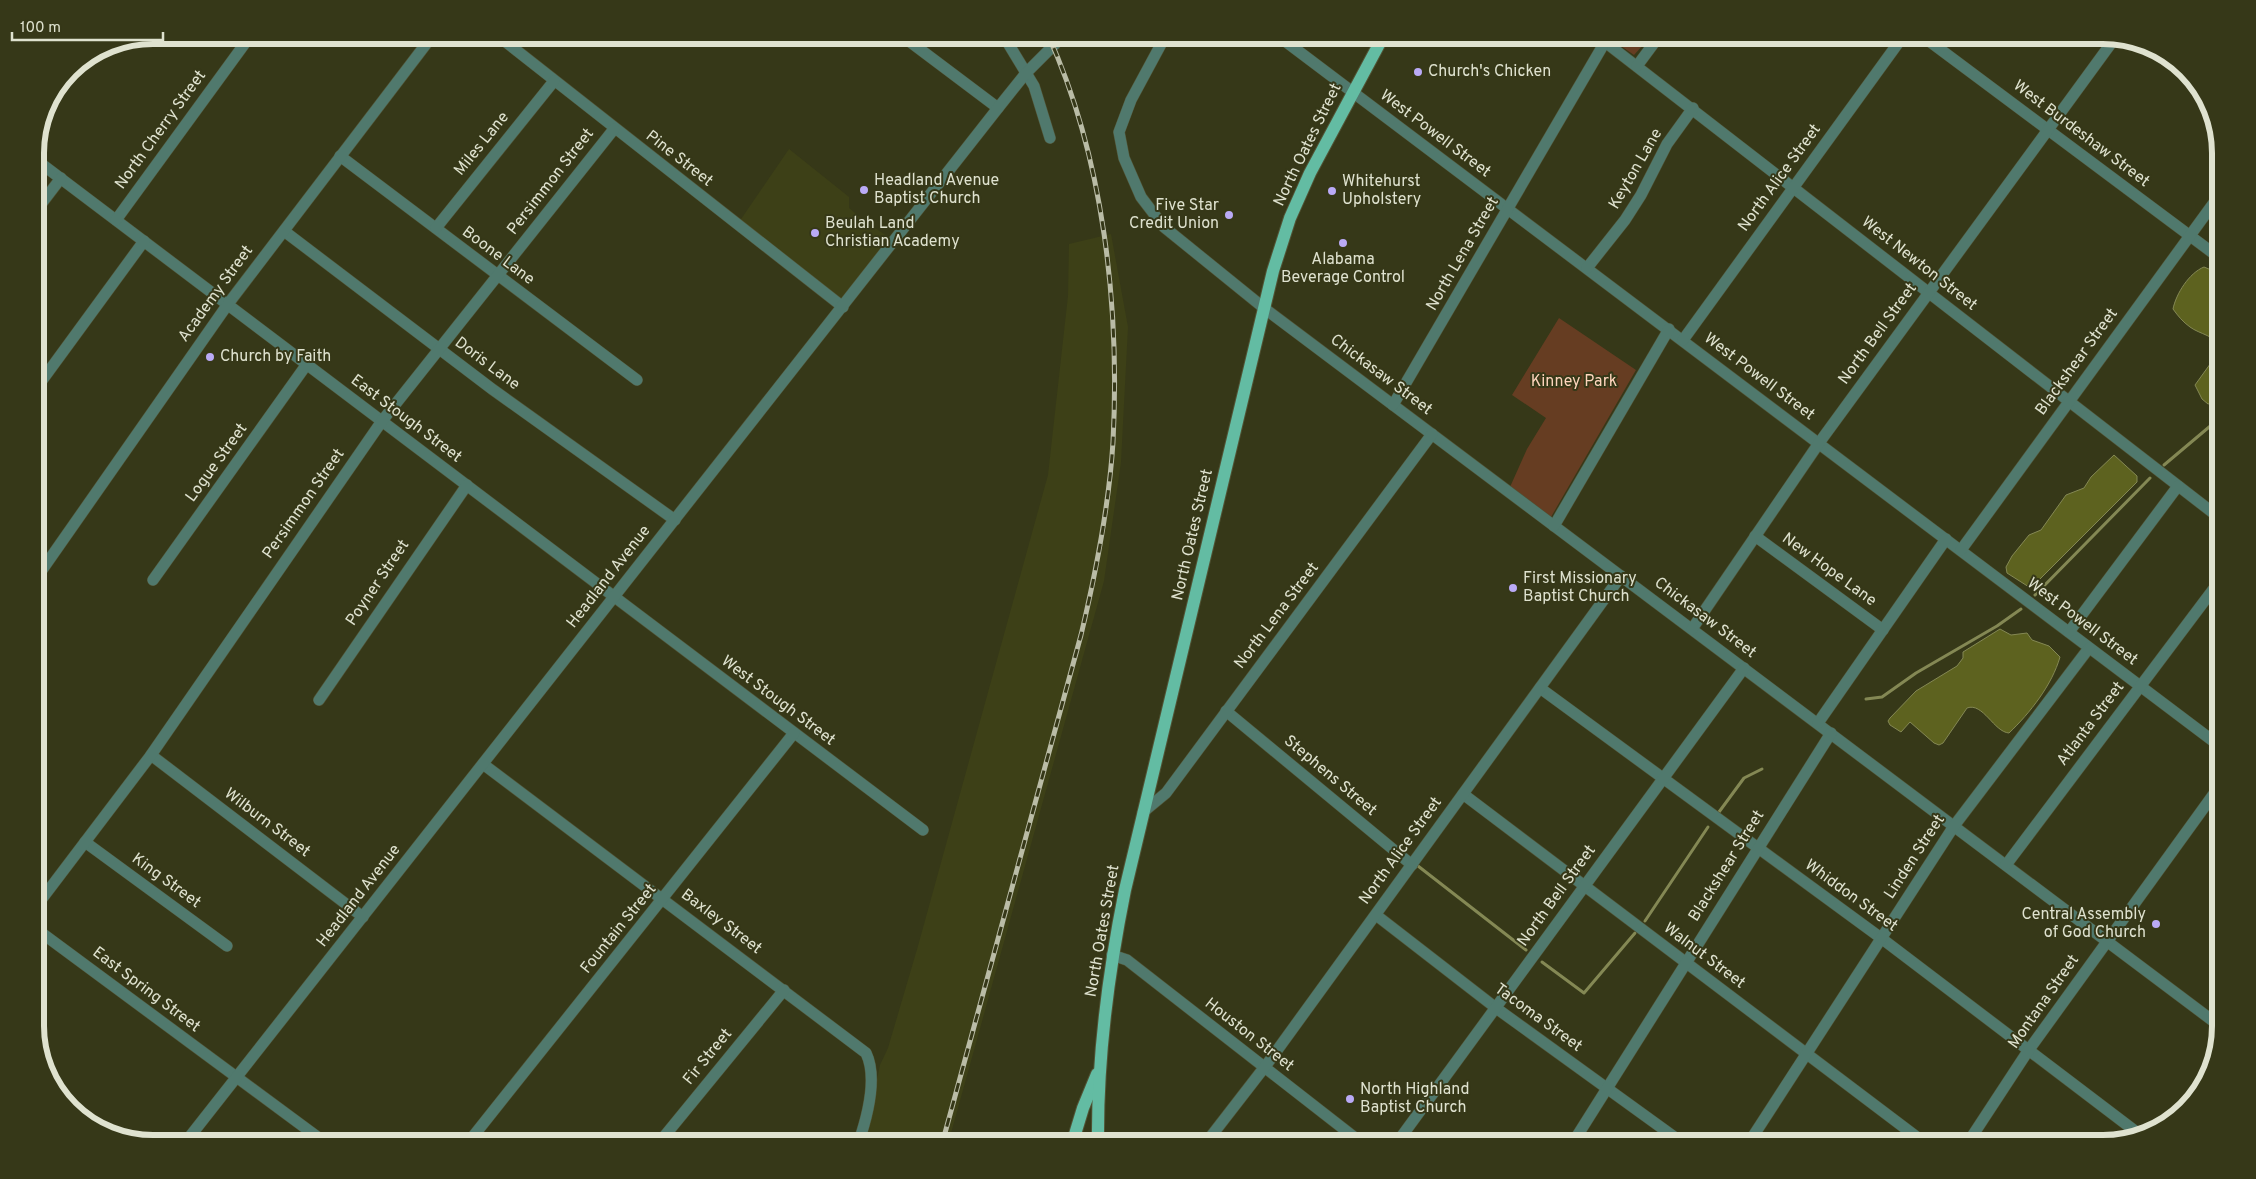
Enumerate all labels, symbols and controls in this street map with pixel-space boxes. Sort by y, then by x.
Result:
scale bar [12,10,164,42]
text: 100 m [20,19,61,38]
place label: Church's Chicken [1428,62,1551,82]
marker: Church's Chicken [1412,66,1424,78]
street label: North Cherry Street [111,67,211,193]
street label: West Burdeshaw Street [2009,76,2153,192]
street label: North Oates Street [1270,80,1346,210]
street label: West Powell Street [1376,86,1494,182]
street label: Miles Lane [450,108,514,180]
street label: North Alice Street [1734,120,1826,236]
street label: Persimmon Street [503,125,599,239]
street label: Keyton Lane [1605,125,1667,213]
street label: Pine Street [641,127,717,191]
place label: Headland Avenue Baptist Church [874,171,999,209]
place label: Whitehurst Upholstery [1342,172,1421,210]
marker: Headland Avenue Baptist Church [858,184,870,196]
marker: Whitehurst Upholstery [1326,185,1338,197]
street label: North Lena Street [1422,193,1504,315]
place label: Five Star Credit Union [1129,196,1219,234]
marker: Five Star Credit Union [1223,209,1235,221]
street label: West Newton Street [1857,213,1981,315]
place label: Beulah Land Christian Academy [825,214,960,252]
street label: Boone Lane [458,222,538,290]
marker: Beulah Land Christian Academy [809,227,821,239]
marker: Alabama Beverage Control [1337,237,1349,249]
street label: Academy Street [174,242,258,346]
place label: Alabama Beverage Control [1281,250,1405,288]
street label: North Bell Street [1834,279,1922,389]
street label: Blackshear Street [2031,305,2123,419]
street label: West Powell Street [1700,329,1818,425]
street label: Chickasaw Street [1326,330,1436,420]
street label: Doris Lane [450,333,524,395]
place label: Church by Faith [220,347,331,367]
marker: Church by Faith [204,351,216,363]
street label: East Stough Street [346,371,466,467]
park label: Kinney Park [1531,372,1617,392]
street label: Logue Street [182,420,252,506]
street label: Persimmon Street [259,445,349,563]
street label: North Oates Street [1168,467,1218,603]
street label: Headland Avenue [563,522,655,632]
street label: New Hope Lane [1778,529,1880,611]
street label: Poyner Street [342,536,414,630]
street label: North Lena Street [1230,559,1324,673]
place label: First Missionary Baptist Church [1523,569,1637,607]
street label: Chickasaw Street [1650,573,1760,663]
street label: West Powell Street [2023,574,2141,670]
marker: First Missionary Baptist Church [1507,582,1519,594]
street label: West Stough Street [717,652,839,750]
street label: Atlanta Street [2053,678,2129,770]
street label: Stephens Street [1279,731,1381,821]
street label: Wilburn Street [220,784,314,862]
street label: North Alice Street [1355,793,1447,909]
street label: Blackshear Street [1685,807,1769,925]
street label: Linden Street [1880,811,1950,903]
street label: Headland Avenue [313,841,405,951]
street label: North Bell Street [1513,841,1601,951]
street label: King Street [127,849,205,913]
street label: Whiddon Street [1801,856,1901,936]
street label: North Oates Street [1081,863,1125,999]
street label: Fountain Street [577,880,661,978]
street label: Baxley Street [677,885,765,959]
place label: Central Assembly of God Church [2021,905,2146,943]
marker: Central Assembly of God Church [2150,918,2162,930]
street label: Walnut Street [1659,919,1749,993]
street label: East Spring Street [88,943,204,1037]
street label: Montana Street [2004,951,2084,1053]
street label: Tacoma Street [1490,979,1586,1057]
street label: Houston Street [1200,994,1298,1076]
street label: Fir Street [679,1025,737,1089]
place label: North Highland Baptist Church [1360,1080,1470,1118]
marker: North Highland Baptist Church [1344,1093,1356,1105]

